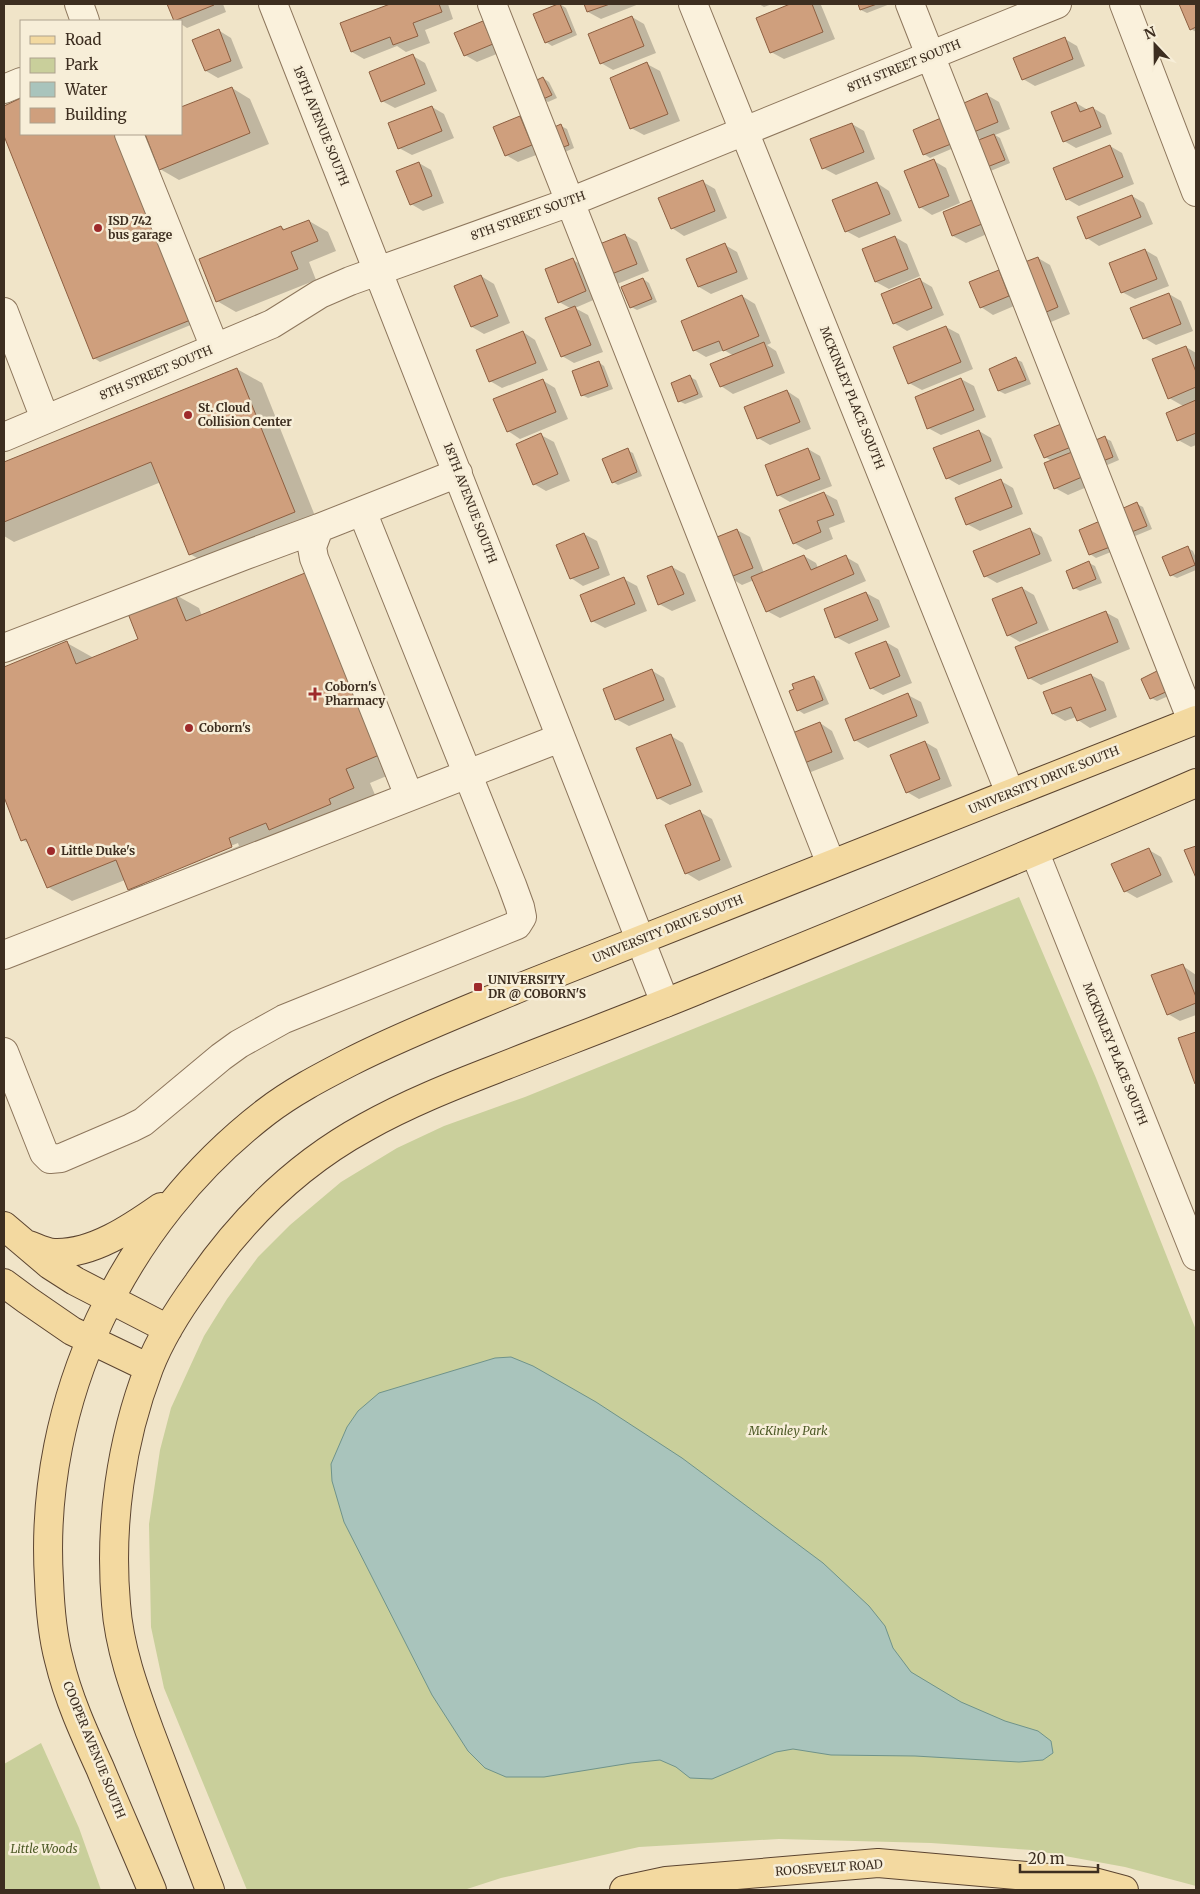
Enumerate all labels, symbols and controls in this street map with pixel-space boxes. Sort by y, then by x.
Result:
legend [20,20,182,135]
north arrow [1130,20,1180,70]
text: N [1142,23,1159,43]
text: Road [65,30,101,49]
street label: 8TH STREET SOUTH [845,36,963,95]
text: Park [65,55,99,74]
street label: 18TH AVENUE SOUTH [291,64,353,188]
text: Water [64,80,108,99]
text: Building [65,105,127,124]
street label: 8TH STREET SOUTH [468,188,588,243]
place label: ISD 742 bus garage [108,213,173,242]
marker: ISD 742 bus garage [92,222,104,234]
street label: MCKINLEY PLACE SOUTH [817,324,888,472]
street label: 8TH STREET SOUTH [97,342,215,403]
place label: St. Cloud Collision Center [198,400,292,429]
marker: St. Cloud Collision Center [182,409,194,421]
street label: 18TH AVENUE SOUTH [441,440,501,566]
place label: Coborn's Pharmacy [325,679,386,708]
marker: Coborn's Pharmacy [309,688,321,700]
place label: Coborn's [199,720,251,735]
marker: Coborn's [183,722,195,734]
street label: UNIVERSITY DRIVE SOUTH [966,742,1122,817]
place label: Little Duke's [61,843,135,858]
marker: Little Duke's [45,845,57,857]
street label: UNIVERSITY DRIVE SOUTH [590,891,746,966]
place label: UNIVERSITY DR @ COBORN'S [488,972,586,1001]
street label: MCKINLEY PLACE SOUTH [1080,980,1151,1128]
marker: UNIVERSITY DR @ COBORN'S [472,981,484,993]
park label: McKinley Park [747,1423,828,1438]
street label: COOPER AVENUE SOUTH [60,1679,129,1821]
park label: Little Woods [10,1841,78,1856]
scale bar [1020,1842,1098,1874]
text: 20 m [1028,1849,1065,1868]
street label: ROOSEVELT ROAD [775,1856,883,1879]

